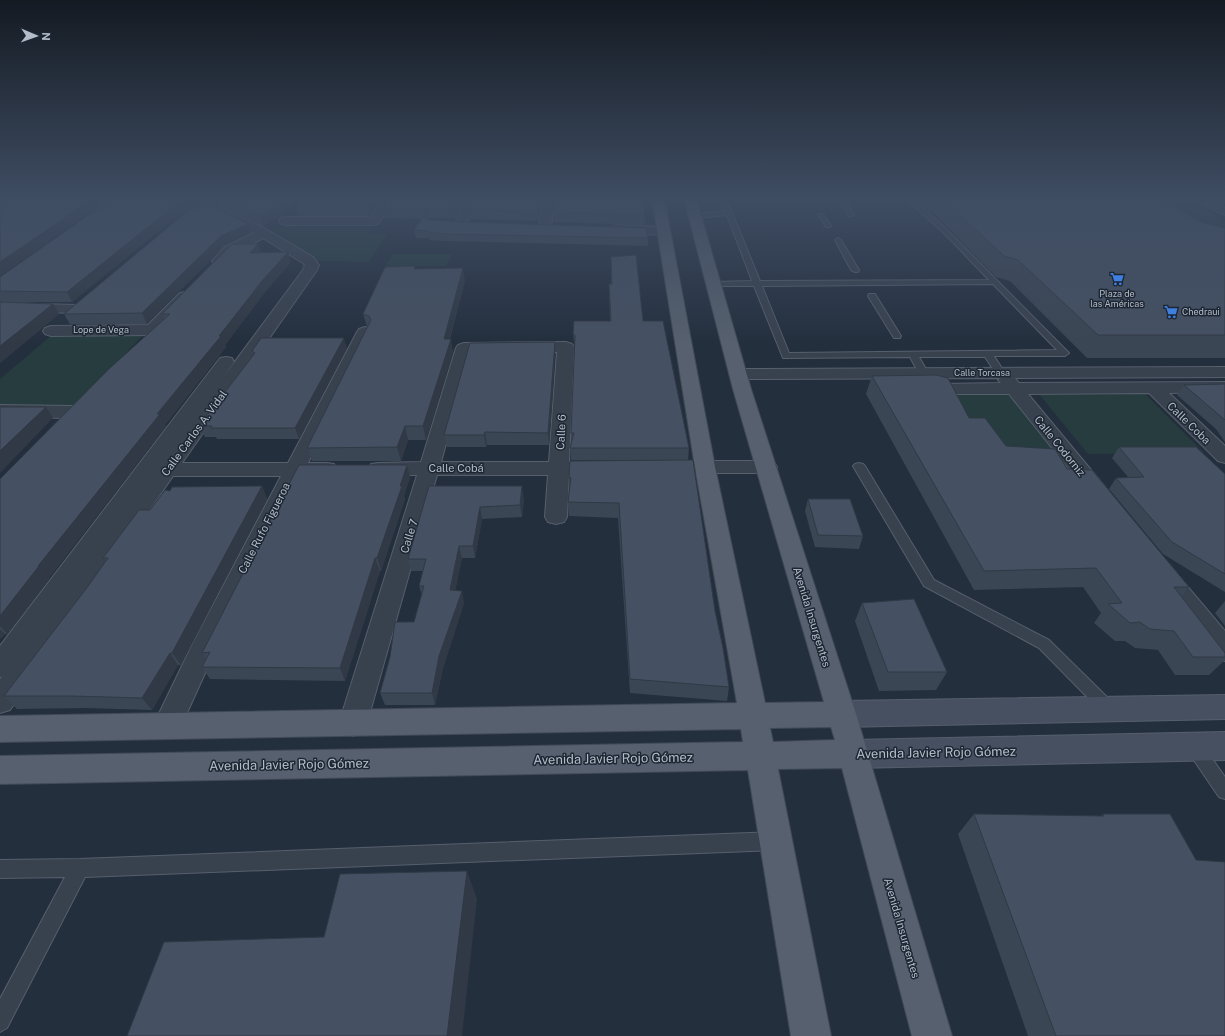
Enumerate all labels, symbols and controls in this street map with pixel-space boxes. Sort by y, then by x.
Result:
north arrow [16,16,56,56]
text: N [40,32,52,41]
supermarket icon: Plaza de las Américas [1109,271,1125,287]
place label: Plaza de las Américas [1090,288,1144,309]
supermarket icon: Chedraui [1163,304,1179,320]
place label: Chedraui [1182,306,1220,317]
street label: Lope de Vega [73,324,129,335]
street label: Calle Torcasa [954,367,1010,378]
street label: Calle Carlos A. Vidal [159,388,229,478]
street label: Calle Coba [1165,400,1213,446]
street label: Calle 6 [554,414,568,450]
street label: Calle Codorniz [1032,414,1088,478]
street label: Calle Cobá [429,462,484,474]
street label: Calle Rufo Figueroa [236,481,292,575]
street label: Calle 7 [398,517,420,555]
street label: Avenida Insurgentes [791,566,833,669]
street label: Avenida Javier Rojo Gómez [856,744,1016,761]
street label: Avenida Javier Rojo Gómez [533,750,693,767]
street label: Avenida Javier Rojo Gómez [209,756,369,773]
street label: Avenida Insurgentes [882,877,922,980]

